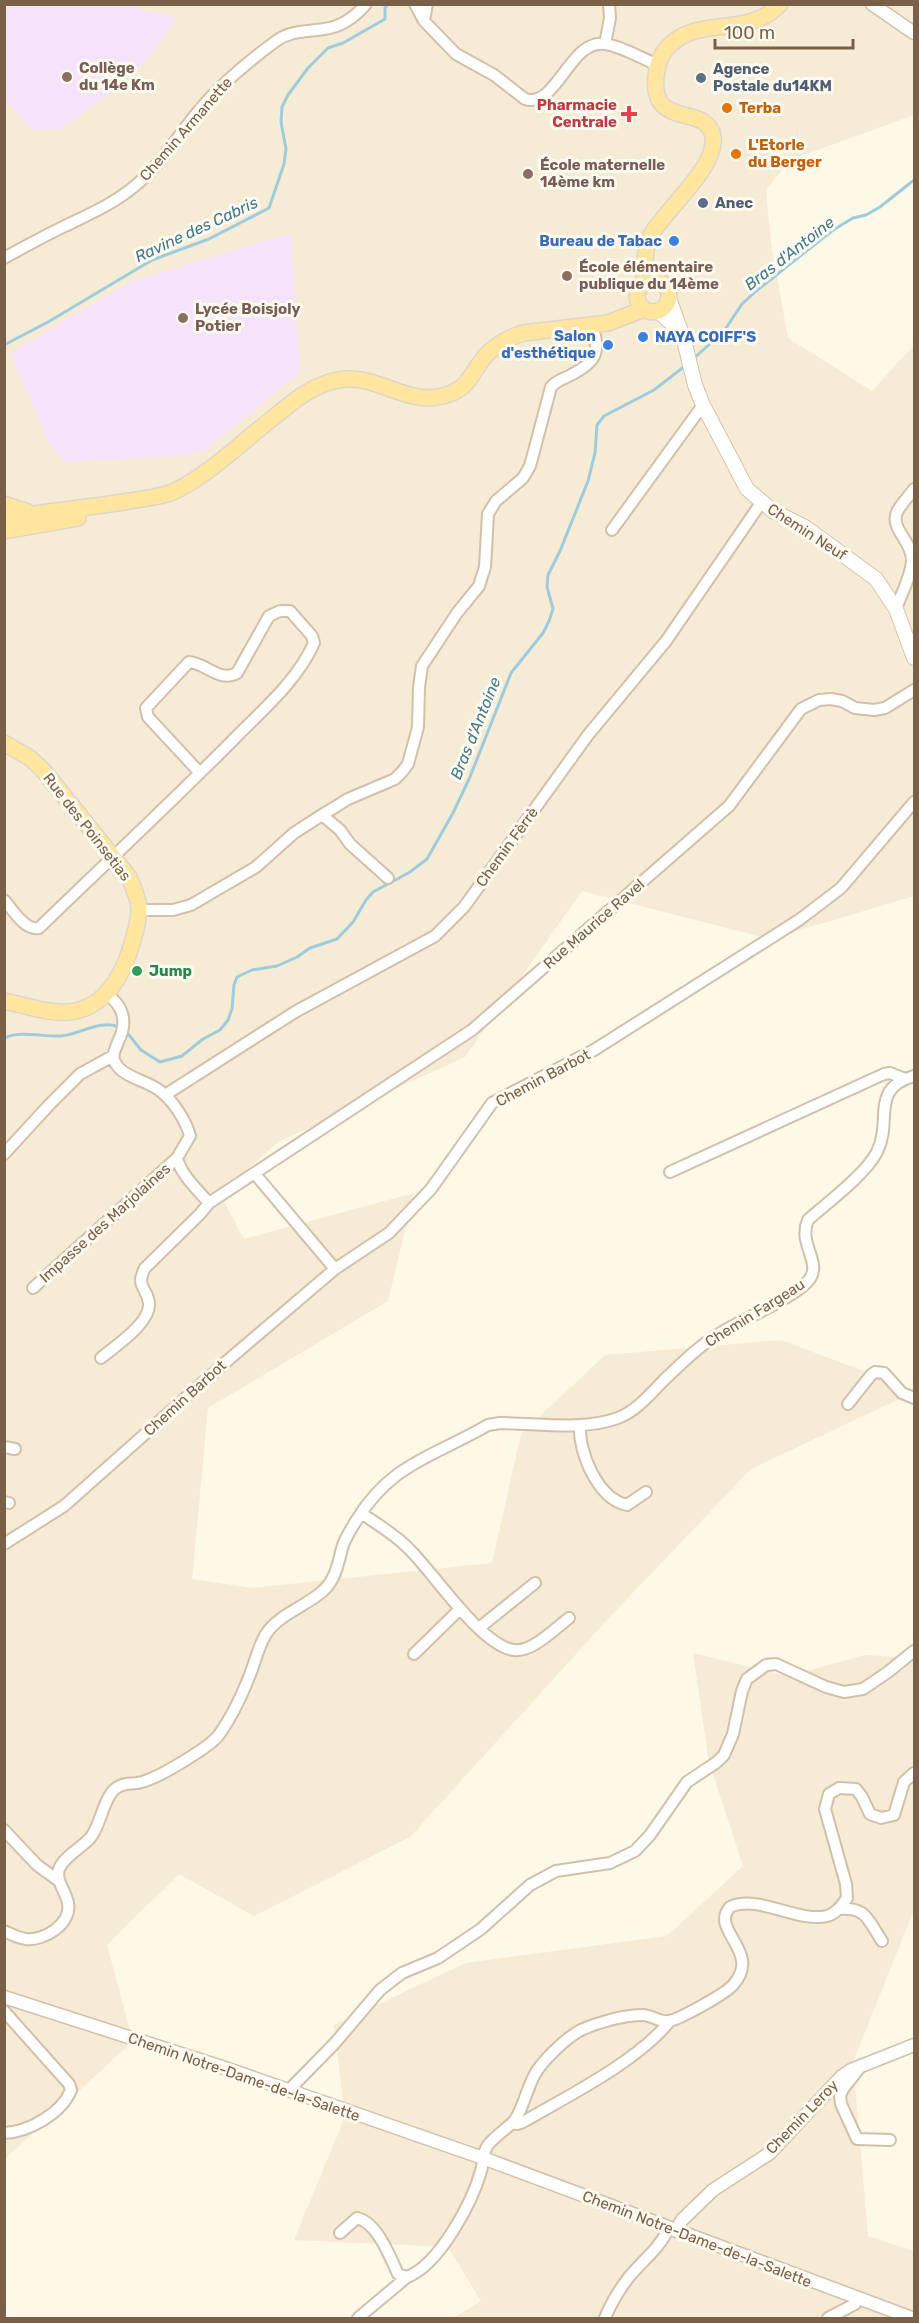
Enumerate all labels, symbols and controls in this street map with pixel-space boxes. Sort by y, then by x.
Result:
scale bar [715,12,853,50]
text: 100 m [724,22,775,44]
place label: Collège du 14e Km [79,59,155,94]
place label: Agence Postale du14KM [713,60,832,95]
marker: Collège du 14e Km [60,70,74,84]
marker: Agence Postale du14KM [694,71,708,85]
street label: Chemin Armanette [136,73,236,185]
place label: Pharmacie Centrale [537,96,617,131]
place label: Terba [739,99,781,117]
marker: Terba [720,101,734,115]
marker: Pharmacie Centrale [622,107,636,121]
place label: L'Etorle du Berger [748,136,822,171]
marker: L'Etorle du Berger [729,147,743,161]
place label: École maternelle 14ème km [540,156,665,191]
marker: École maternelle 14ème km [521,167,535,181]
water label: Ravine des Cabris [132,193,261,266]
place label: Anec [715,194,753,212]
marker: Anec [696,196,710,210]
water label: Bras d'Antoine [741,212,838,294]
place label: Bureau de Tabac [539,232,662,250]
marker: Bureau de Tabac [667,234,681,248]
place label: École élémentaire publique du 14ème [579,258,719,293]
marker: École élémentaire publique du 14ème [560,269,574,283]
place label: Lycée Boisjoly Potier [195,300,300,335]
marker: Lycée Boisjoly Potier [176,311,190,325]
place label: Salon d'esthétique [501,327,596,362]
place label: NAYA COIFF'S [655,328,756,346]
marker: NAYA COIFF'S [636,330,650,344]
marker: Salon d'esthétique [601,338,615,352]
street label: Chemin Neuf [764,500,850,564]
water label: Bras d'Antoine [446,674,505,782]
street label: Rue des Poinsetias [39,769,135,885]
street label: Chemin Fèrrè [472,804,542,890]
street label: Rue Maurice Ravel [540,875,648,973]
place label: Jump [149,962,192,980]
marker: Jump [130,964,144,978]
street label: Chemin Barbot [493,1045,594,1110]
street label: Impasse des Marjolaines [36,1159,174,1286]
street label: Chemin Fargeau [702,1275,808,1351]
street label: Chemin Barbot [140,1356,230,1440]
street label: Chemin Notre-Dame-de-la-Salette [126,2029,362,2125]
street label: Chemin Leroy [762,2076,842,2158]
street label: Chemin Notre-Dame-de-la-Salette [580,2187,814,2291]

